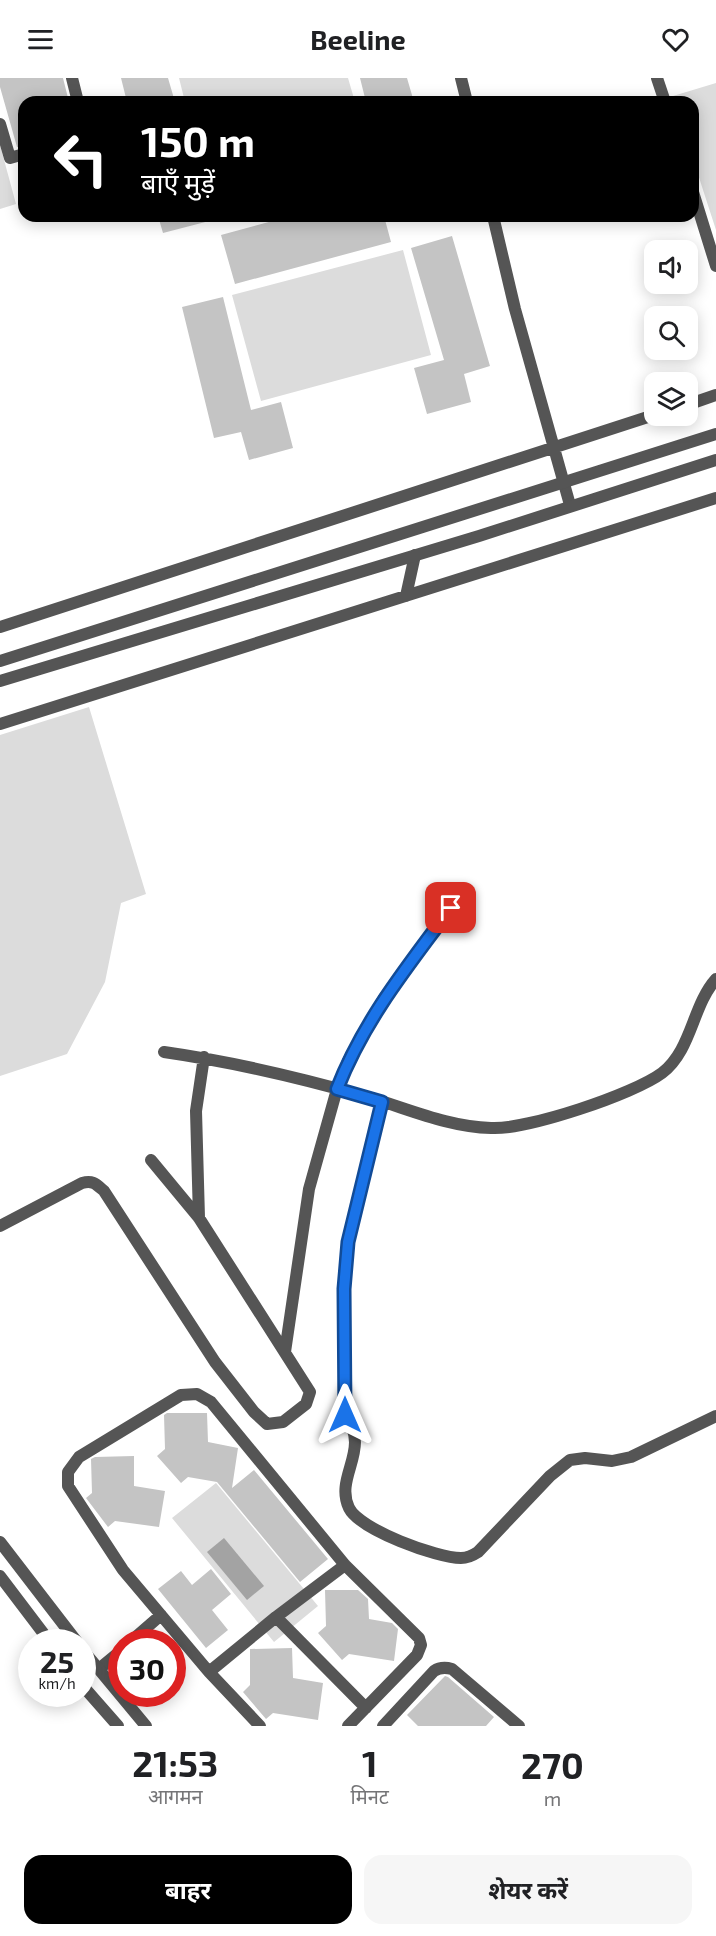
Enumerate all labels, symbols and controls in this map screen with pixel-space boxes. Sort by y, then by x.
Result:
icon: menu [24,23,57,56]
text: Beeline [310,23,406,55]
icon: heart [659,23,692,56]
text: 150 m [141,115,255,165]
icon: left [42,120,120,198]
text: बाएँ मुड़ें [141,166,215,198]
map controls [644,240,698,426]
button: sound [644,240,698,294]
button: search [644,306,698,360]
button: layers [644,372,698,426]
pin [425,882,476,933]
icon: arrive [434,891,467,924]
position arrow [313,1383,377,1447]
speed limit sign: 30 [108,1629,186,1707]
text: 25 [40,1643,74,1679]
text: km/h [38,1674,76,1692]
text: 21:53 [132,1741,218,1784]
text: 1 [362,1741,377,1784]
text: 270 [521,1743,584,1786]
text: आगमन [148,1784,203,1808]
text: मिनट [351,1784,389,1808]
text: m [544,1786,561,1810]
button: बाहर [24,1855,352,1924]
button: शेयर करें [364,1855,692,1924]

